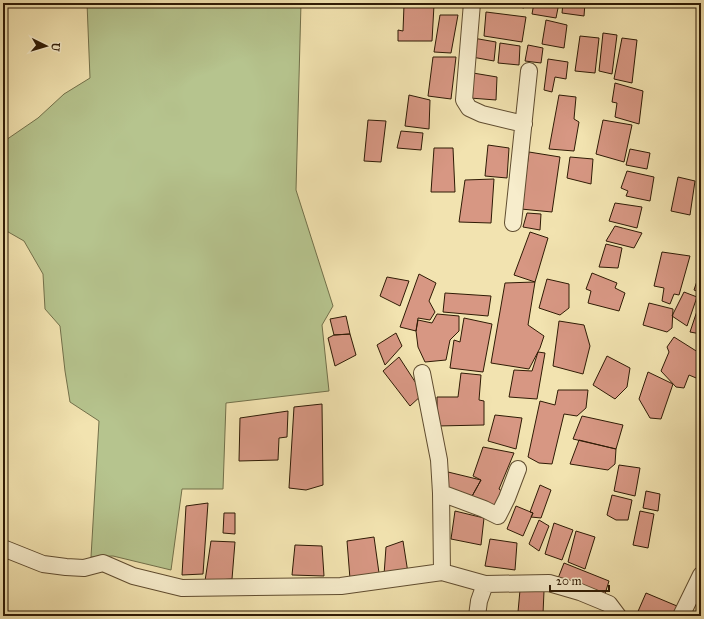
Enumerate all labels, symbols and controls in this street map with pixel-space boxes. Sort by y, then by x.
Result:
north arrow [26,26,66,66]
text: U [49,42,62,52]
scale bar [550,567,609,593]
text: 20 m [556,574,582,588]

